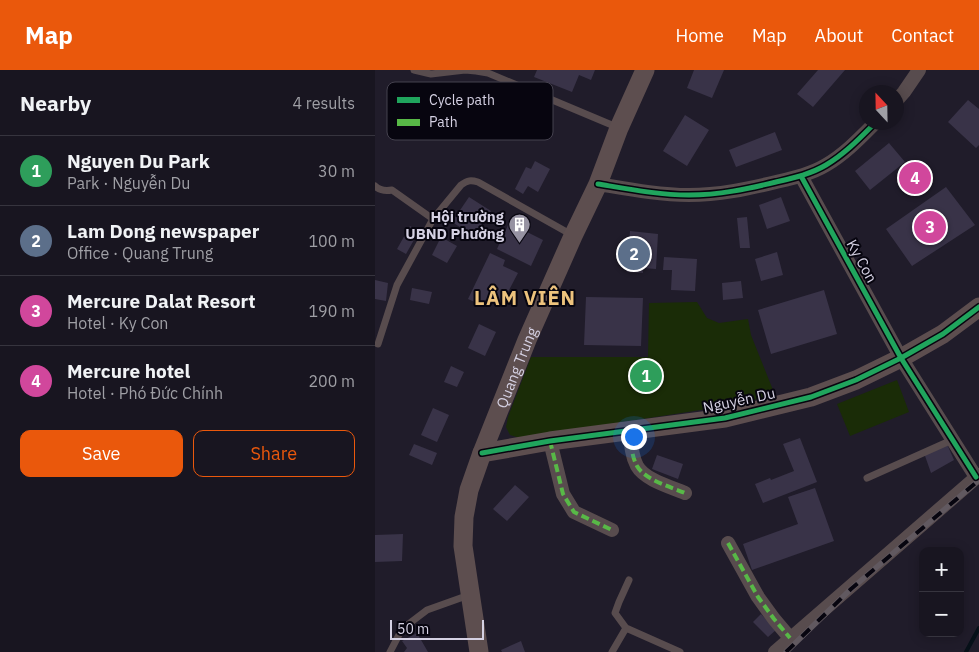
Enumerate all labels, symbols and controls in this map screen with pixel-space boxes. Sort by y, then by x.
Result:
text: Map [25,19,73,51]
text: Home [676,24,724,47]
text: Map [752,24,787,47]
text: About [815,24,863,47]
text: Contact [891,24,954,47]
legend [387,82,553,140]
north arrow [859,85,904,130]
text: Nearby [20,89,91,117]
text: Cycle path [429,91,495,109]
text: 4 results [292,93,355,113]
text: Path [429,113,458,131]
text: Nguyen Du Park [67,149,210,173]
pin: 4 [899,159,931,197]
text: 1 [31,161,41,181]
text: 30 m [318,161,355,181]
text: Park · Nguyễn Du [67,173,190,193]
place label: Hội trường UBND Phường [405,207,505,243]
pin: 3 [914,208,946,246]
building icon: Hội trường UBND Phường [508,213,532,244]
text: Lam Dong newspaper [67,219,259,243]
text: 2 [31,231,41,251]
text: 100 m [308,231,355,251]
pin: 2 [618,235,650,273]
street label: Ky Con [842,236,882,286]
text: Office · Quang Trung [67,243,213,263]
district label: LÂM VIÊN [474,284,576,311]
text: Mercure Dalat Resort [67,289,256,313]
text: 3 [31,301,41,321]
text: 190 m [308,301,355,321]
text: Hotel · Ky Con [67,313,168,333]
street label: Quang Trung [491,324,541,411]
pin: 1 [630,357,662,395]
text: Mercure hotel [67,359,190,383]
text: 4 [31,371,41,391]
text: 200 m [308,371,355,391]
text: Hotel · Phó Đức Chính [67,383,223,403]
street label: Nguyễn Du [701,383,777,417]
your location [621,424,647,450]
button: Save [20,430,183,477]
button: Share [193,430,355,477]
map controls [919,547,964,637]
button: + [919,547,964,592]
button: − [919,592,964,637]
scale bar [390,617,484,640]
text: 50 m [397,620,429,638]

